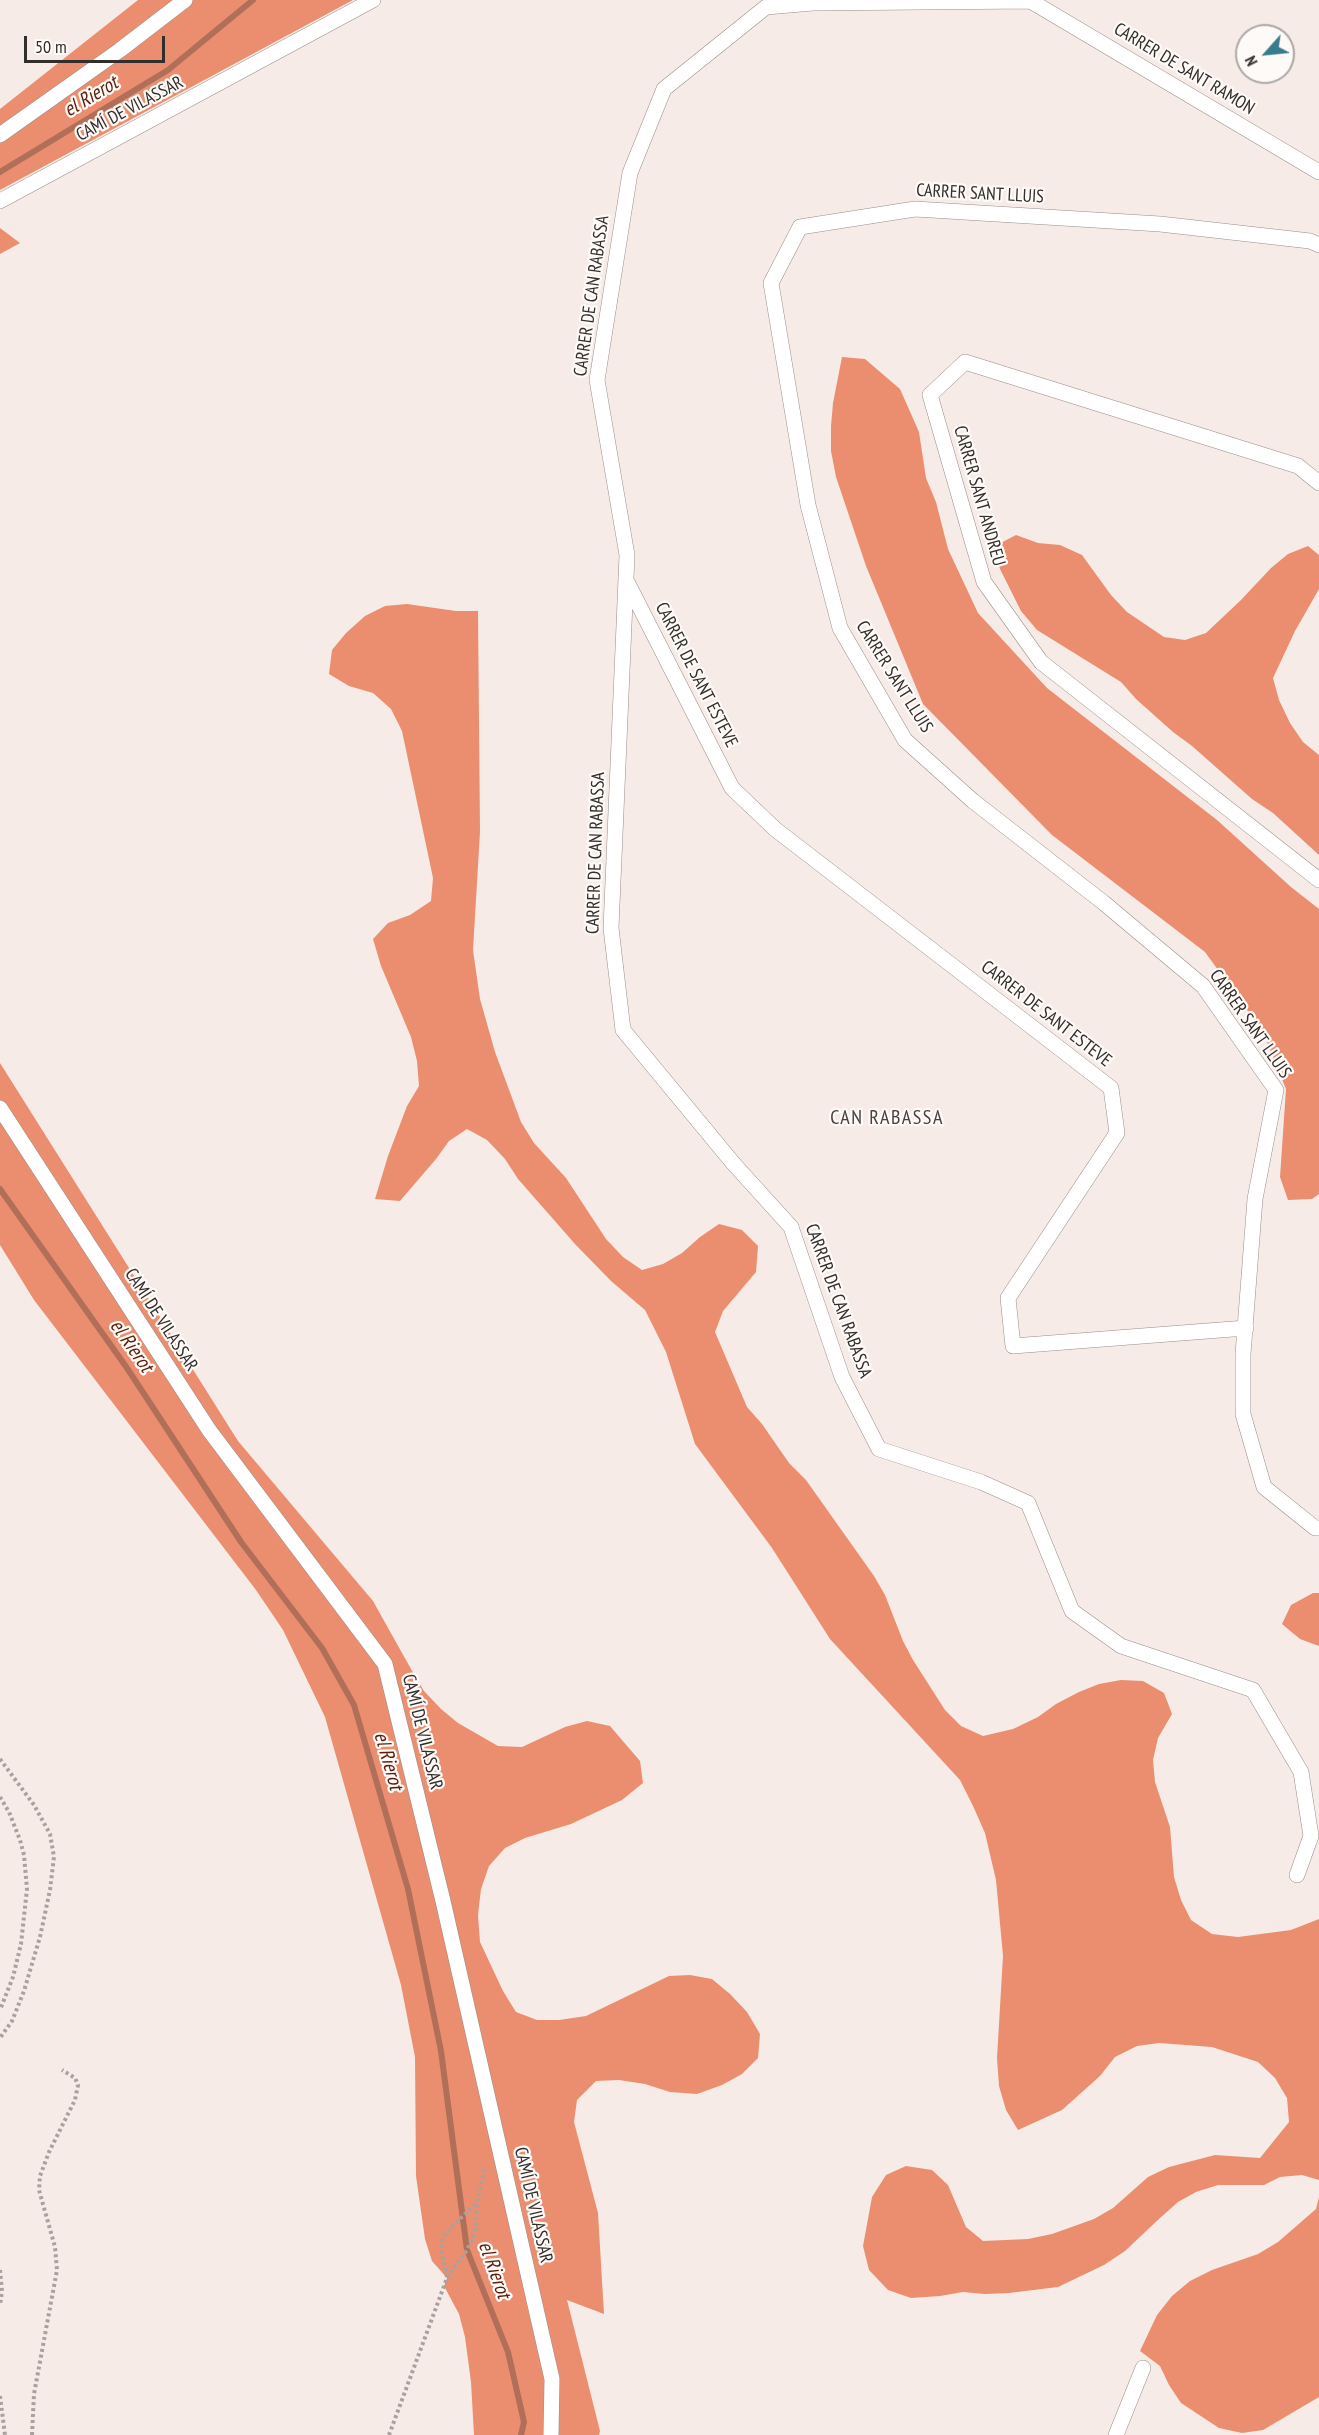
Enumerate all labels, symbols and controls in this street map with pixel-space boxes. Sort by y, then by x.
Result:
street label: CARRER DE SANT RAMON [1110,18,1258,120]
scale bar [27,24,168,62]
north arrow [1235,24,1295,84]
text: 50 m [35,35,67,58]
water label: el Rierot [60,72,122,122]
street label: CAMÍ DE VILASSAR [73,72,187,146]
street label: CARRER SANT LLUIS [916,180,1044,208]
street label: CARRER DE CAN RABASSA [570,214,614,378]
street label: CARRER SANT ANDREU [949,423,1009,569]
street label: CARRER DE SANT ESTEVE [650,599,742,751]
street label: CARRER SANT LLUIS [851,617,937,737]
street label: CARRER DE CAN RABASSA [582,772,610,934]
street label: CARRER DE SANT ESTEVE [976,956,1116,1072]
street label: CARRER SANT LLUIS [1205,965,1295,1083]
district label: CAN RABASSA [830,1106,944,1130]
street label: CARRER DE CAN RABASSA [800,1221,876,1381]
street label: CAMÍ DE VILASSAR [120,1265,202,1375]
water label: el Rierot [104,1315,158,1377]
street label: CAMÍ DE VILASSAR [397,1672,447,1792]
water label: el Rierot [368,1729,408,1793]
street label: CAMÍ DE VILASSAR [509,2145,557,2265]
water label: el Rierot [473,2238,515,2302]

